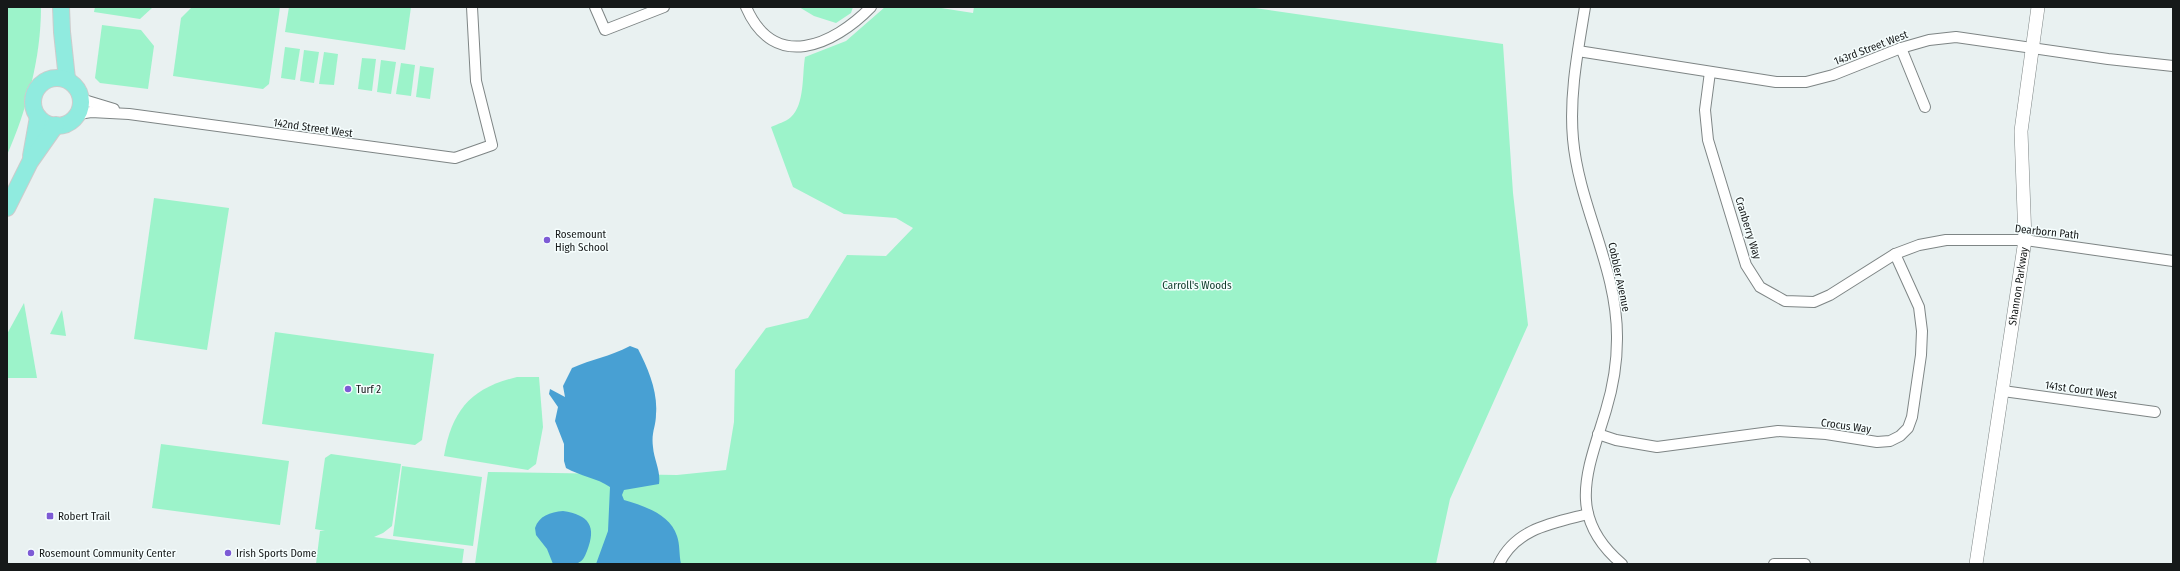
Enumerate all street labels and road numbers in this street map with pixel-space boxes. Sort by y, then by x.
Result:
street label: 143rd Street West [1832,28,1910,68]
street label: 142nd Street West [272,116,354,140]
street label: Cranberry Way [1732,195,1764,261]
street label: Dearborn Path [2014,222,2080,242]
street label: Cobbler Avenue [1605,241,1633,313]
street label: Shannon Parkway [2006,246,2030,326]
street label: 141st Court West [2044,378,2118,402]
street label: Crocus Way [1820,416,1872,436]

